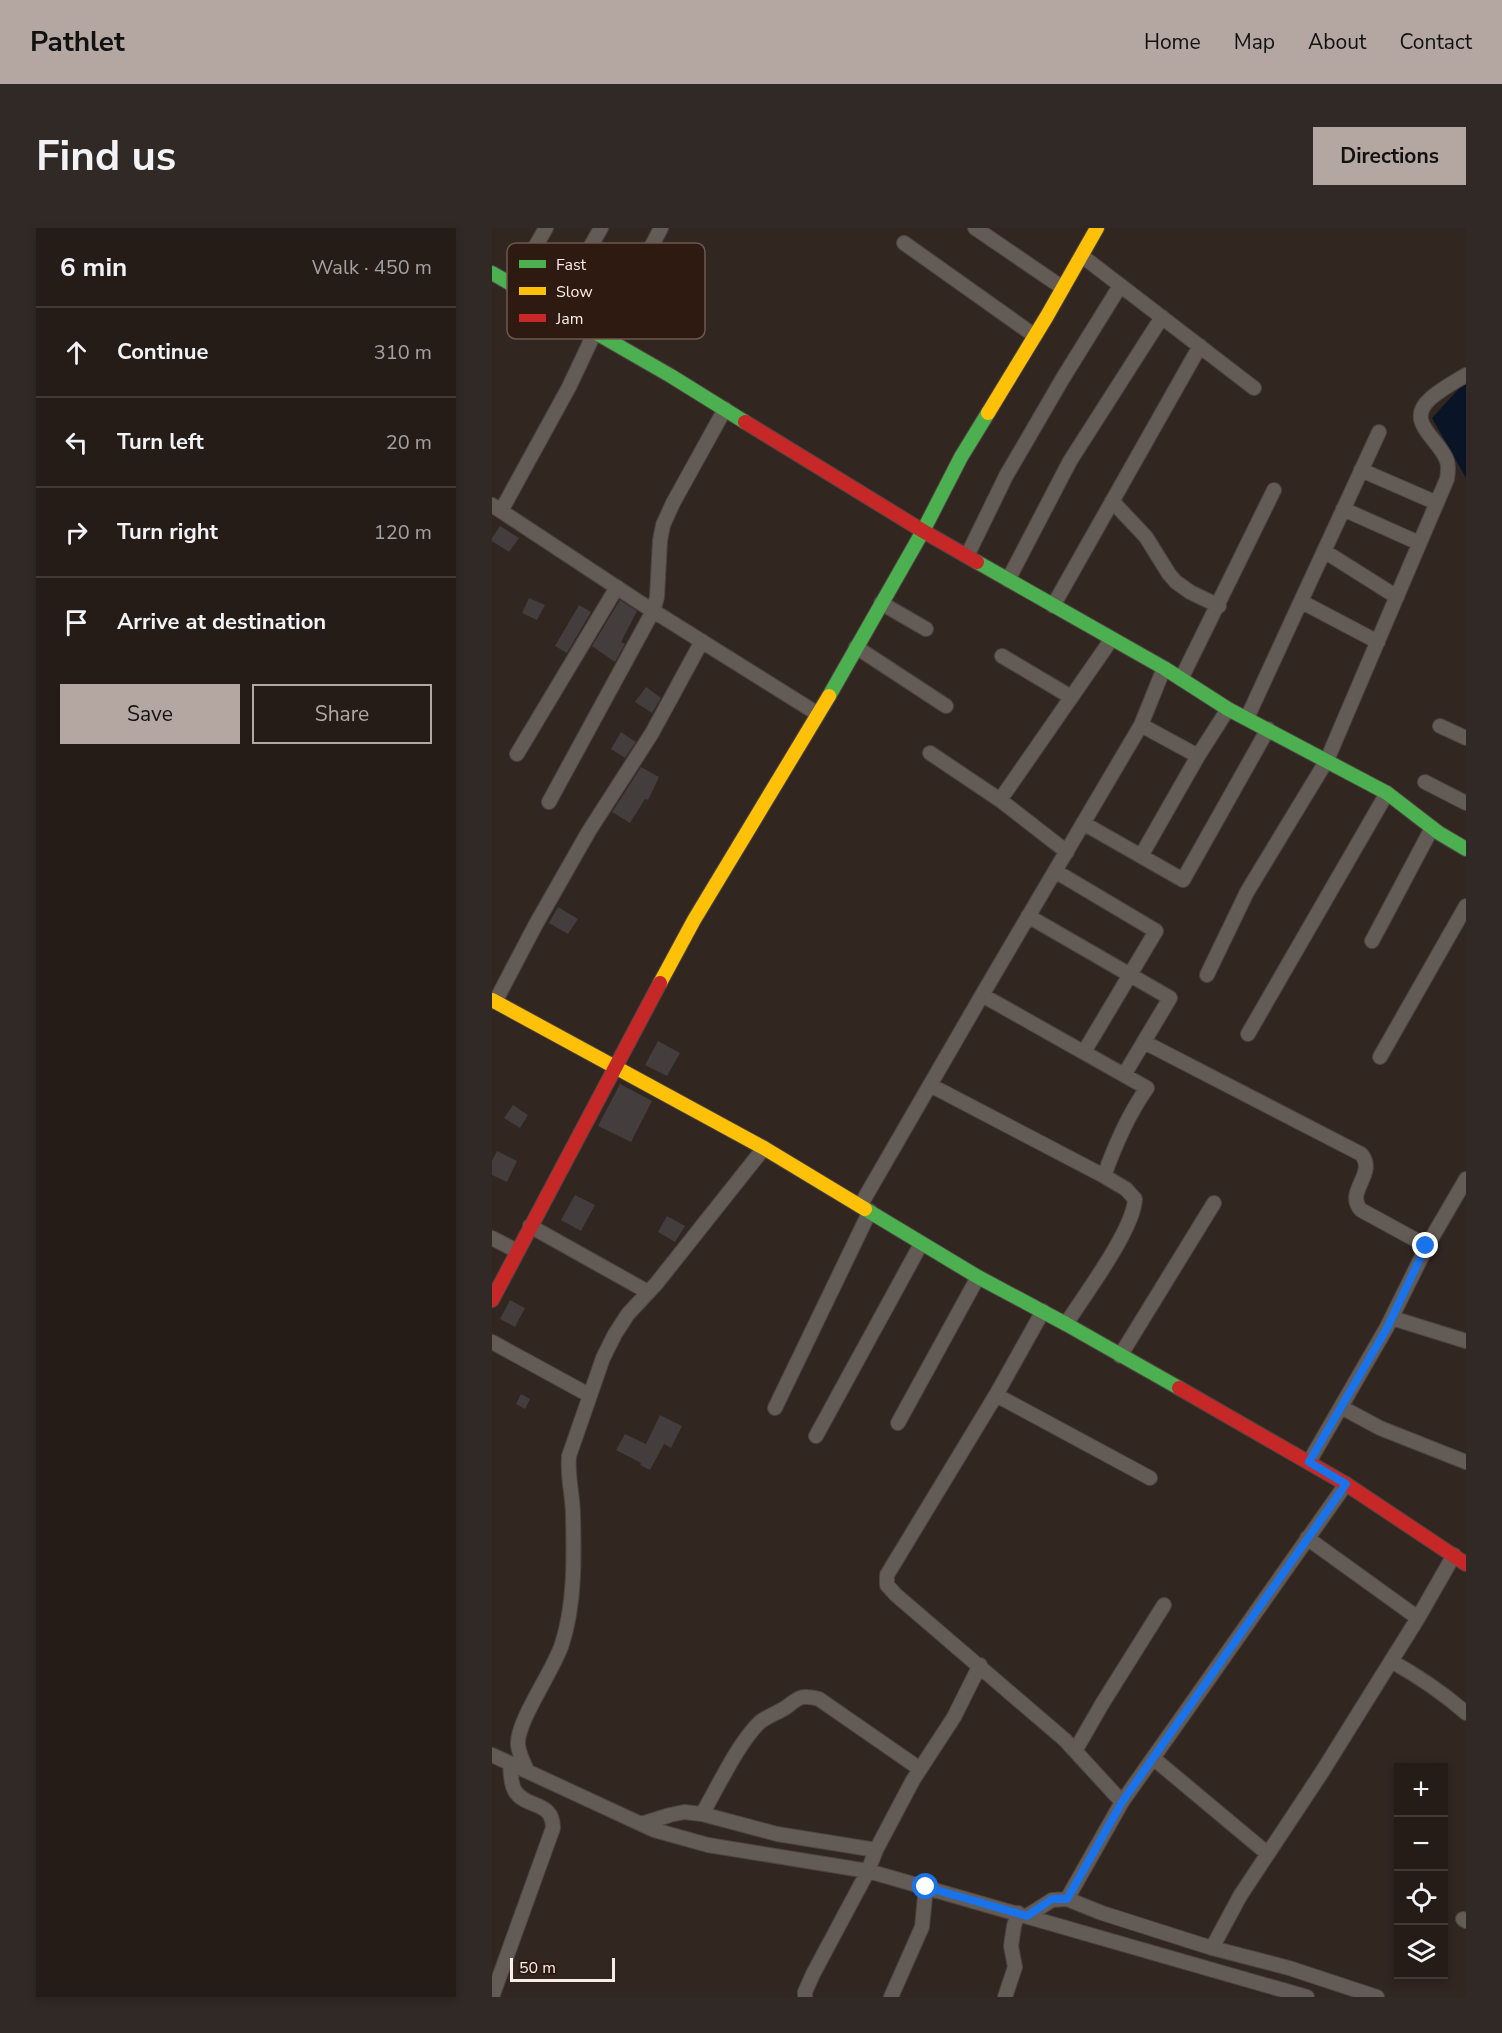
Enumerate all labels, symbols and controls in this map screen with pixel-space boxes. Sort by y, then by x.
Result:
text: Pathlet [30,23,125,61]
text: Home [1144,28,1201,56]
text: Map [1234,28,1275,56]
text: About [1308,28,1366,56]
text: Contact [1399,28,1472,56]
button: Directions [1313,127,1466,185]
text: Find us [36,128,176,185]
legend [507,243,705,339]
text: 6 min [60,250,127,285]
text: Walk · 450 m [312,254,432,281]
text: Fast [556,254,587,276]
text: Slow [556,281,593,303]
text: Jam [555,308,583,330]
icon: ahead [60,336,93,369]
text: Continue [117,337,208,367]
text: 310 m [374,339,432,366]
icon: left [60,426,93,459]
text: Turn left [117,427,204,457]
text: 20 m [386,429,432,456]
icon: right [60,516,93,549]
text: Turn right [117,517,218,547]
text: 120 m [374,519,432,546]
icon: arrive [60,606,93,639]
text: Arrive at destination [117,607,326,637]
button: Save [60,684,240,744]
button: Share [252,684,432,744]
route end [1412,1232,1438,1258]
map controls [1394,1763,1448,1979]
button: + [1394,1763,1448,1817]
button: − [1394,1817,1448,1871]
button: locate [1394,1871,1448,1925]
route start [912,1873,938,1899]
button: layers [1394,1925,1448,1979]
scale bar [510,1955,615,1982]
text: 50 m [519,1957,556,1979]

